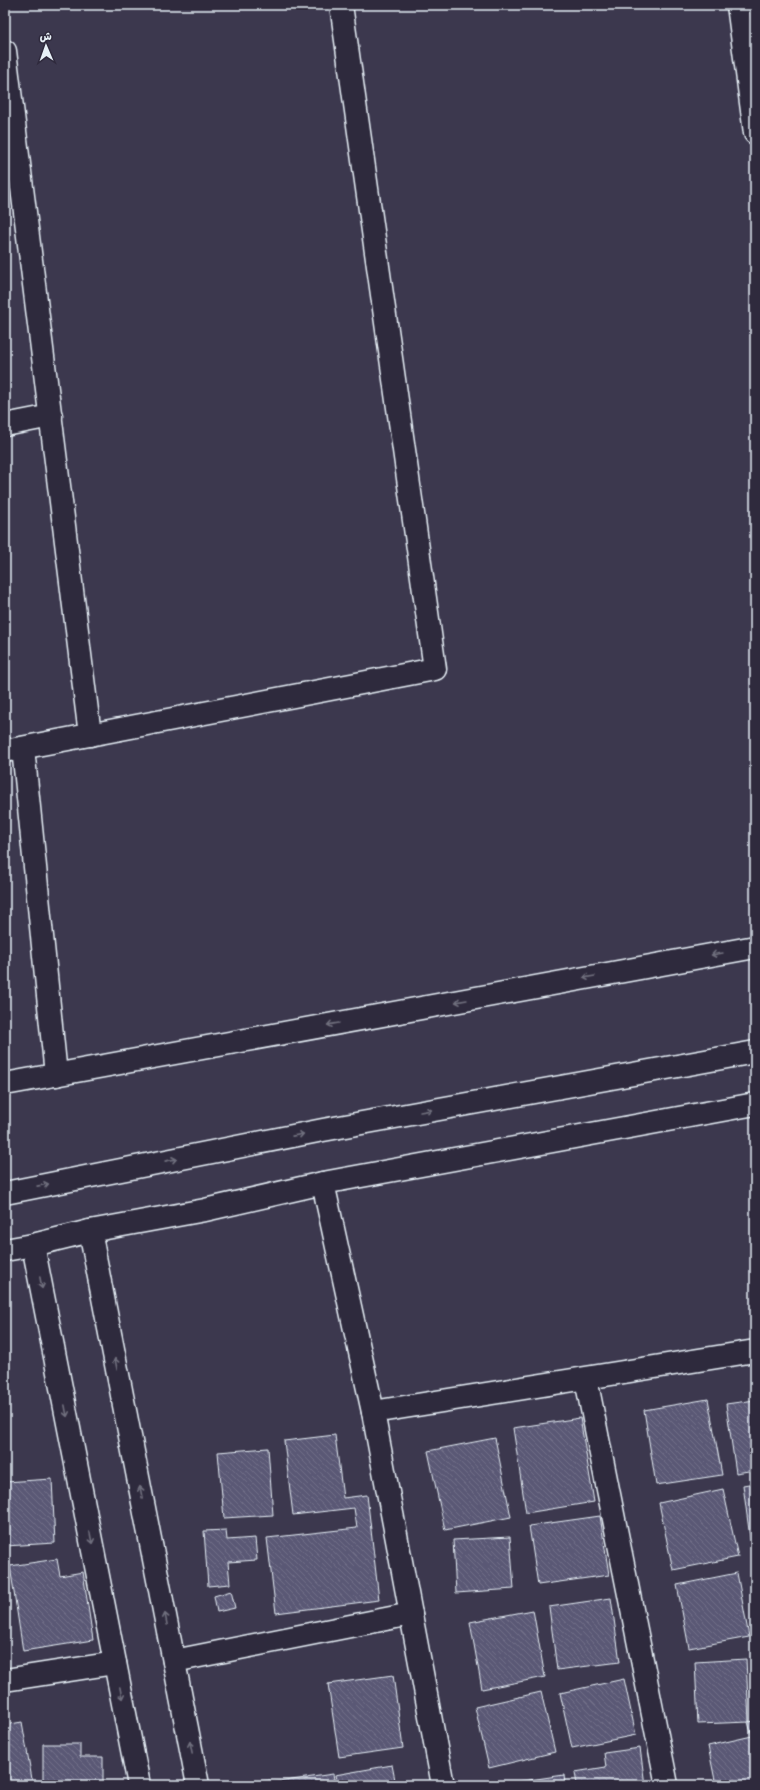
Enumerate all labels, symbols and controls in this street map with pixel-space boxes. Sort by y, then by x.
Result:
north arrow [26,26,66,66]
text: ش [39,30,52,43]
one-way arrow [711,950,724,958]
one-way arrow [583,974,596,982]
one-way arrow [455,997,468,1005]
one-way arrow [327,1020,340,1028]
one-way arrow [419,1107,432,1115]
one-way arrow [291,1130,304,1138]
one-way arrow [164,1155,177,1163]
one-way arrow [36,1181,49,1189]
one-way arrow [37,1276,45,1289]
one-way arrow [111,1358,119,1371]
one-way arrow [62,1404,70,1417]
one-way arrow [136,1486,144,1499]
one-way arrow [87,1531,95,1544]
one-way arrow [161,1613,169,1626]
one-way arrow [118,1686,126,1699]
one-way arrow [186,1741,194,1754]

